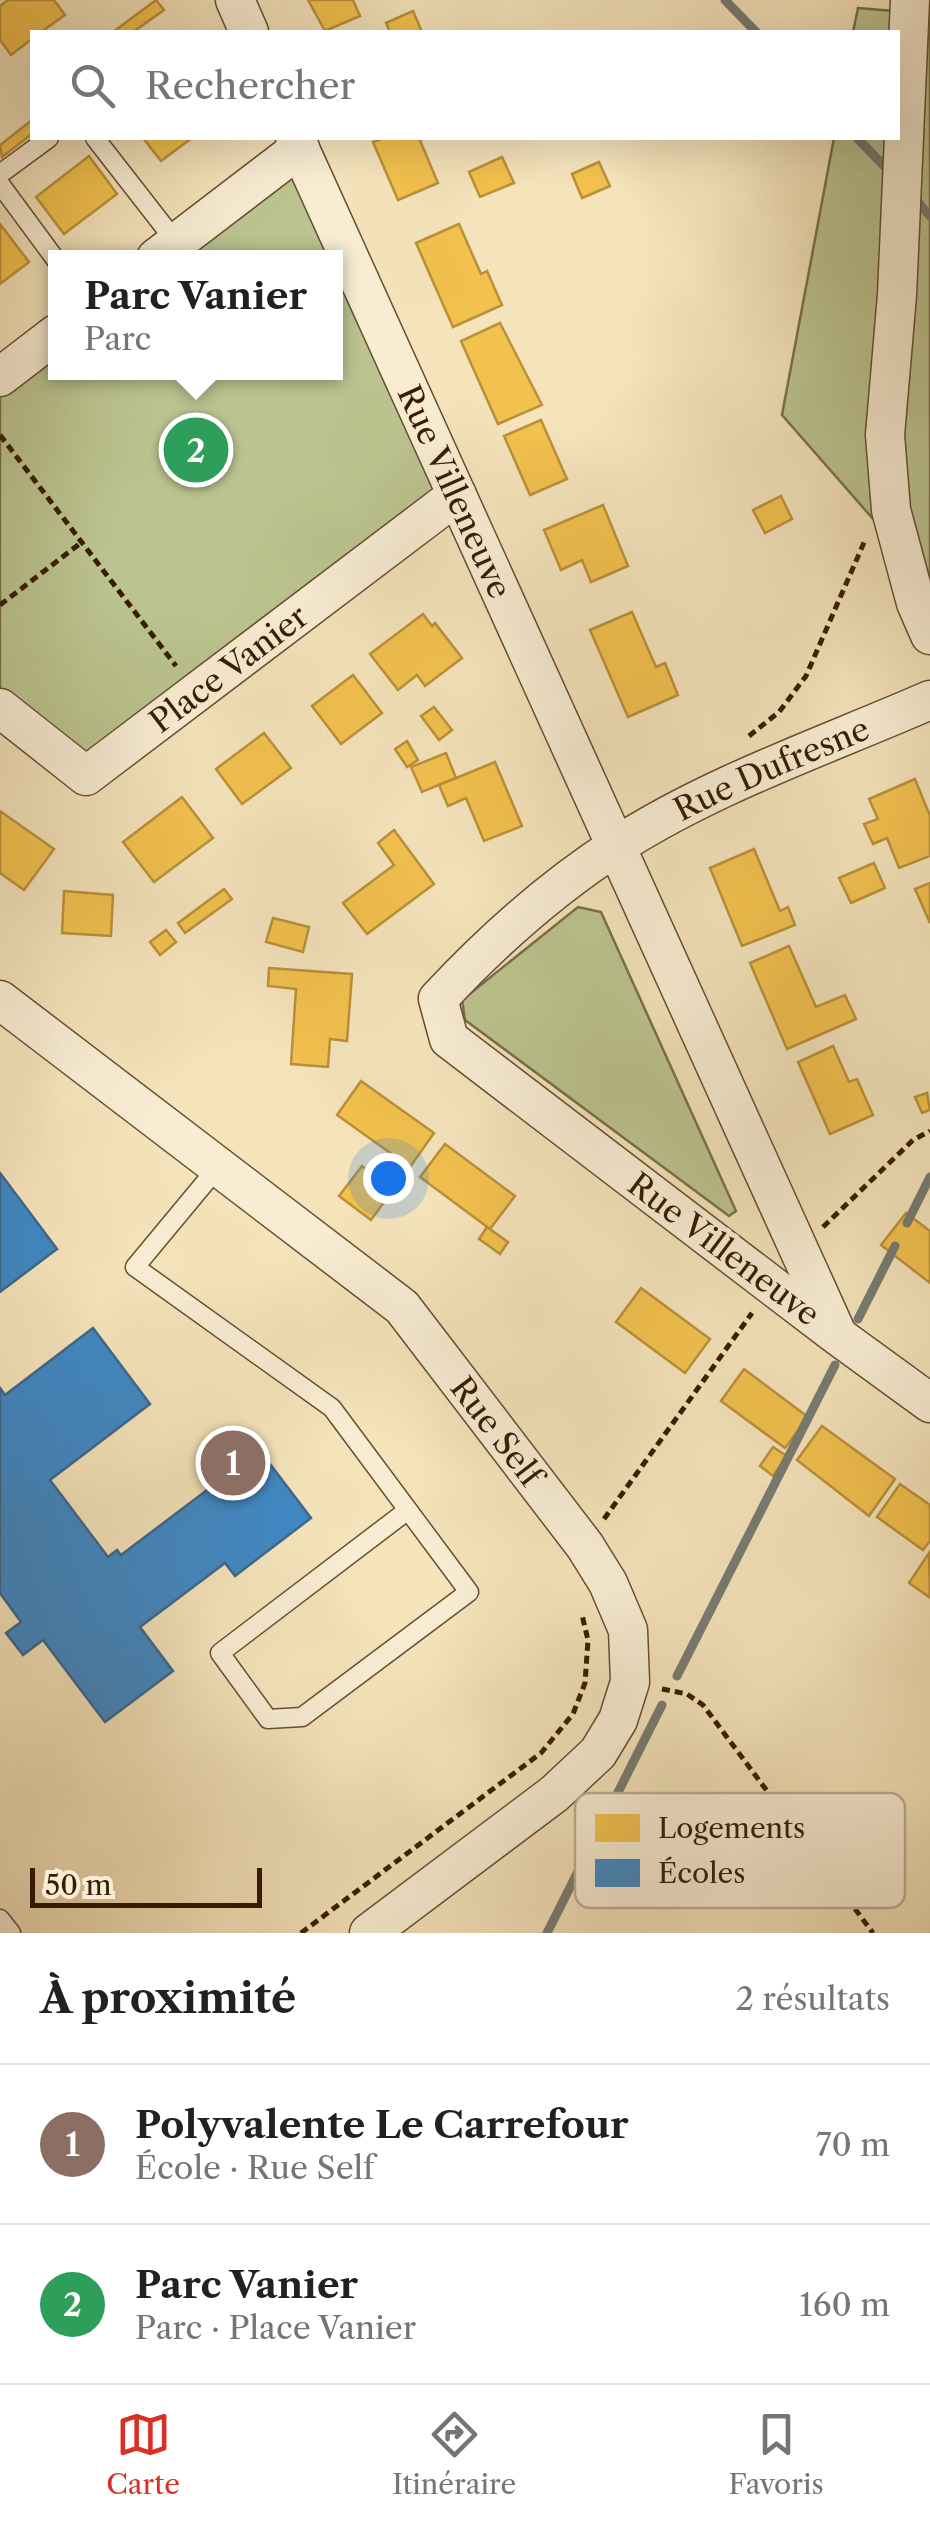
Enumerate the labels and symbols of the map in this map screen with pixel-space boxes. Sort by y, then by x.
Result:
street label: Rue Villeneuve [390,379,520,604]
pin: 2 [164,412,228,488]
street label: Place Vanier [142,596,315,741]
street label: Rue Dufresne [667,708,875,829]
your location [363,1153,414,1204]
street label: Rue Villeneuve [621,1164,827,1334]
street label: Rue Self [443,1368,553,1496]
pin: 1 [200,1426,266,1500]
legend [575,1793,905,1908]
text: Logements [658,1811,805,1845]
text: Écoles [658,1856,745,1890]
scale bar [30,1863,262,1908]

